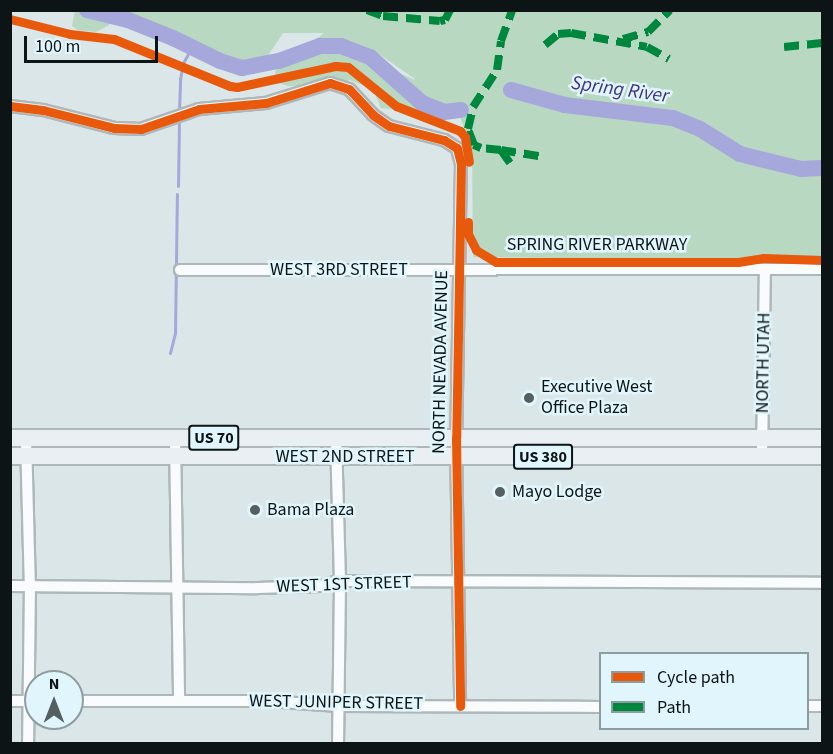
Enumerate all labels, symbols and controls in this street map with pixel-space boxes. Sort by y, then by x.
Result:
scale bar [27,24,160,62]
text: 100 m [35,34,80,59]
water label: Spring River [569,71,671,109]
street label: SPRING RIVER PARKWAY [507,234,687,256]
street label: WEST 3RD STREET [270,259,408,281]
street label: NORTH NEVADA AVENUE [429,270,453,454]
street label: NORTH UTAH [752,313,776,413]
place label: Executive West Office Plaza [541,377,652,420]
marker: Executive West Office Plaza [522,391,536,405]
road number: US 70 [187,425,241,451]
road number: US 380 [513,444,573,470]
street label: WEST 2ND STREET [275,446,415,468]
place label: Mayo Lodge [512,481,602,503]
marker: Mayo Lodge [493,485,507,499]
place label: Bama Plaza [267,499,354,521]
marker: Bama Plaza [248,503,262,517]
street label: WEST 1ST STREET [276,572,412,598]
legend [599,652,809,730]
text: Cycle path [657,665,735,690]
north arrow [24,670,84,730]
text: N [49,673,59,695]
street label: WEST JUNIPER STREET [249,691,423,715]
text: Path [657,695,691,720]

